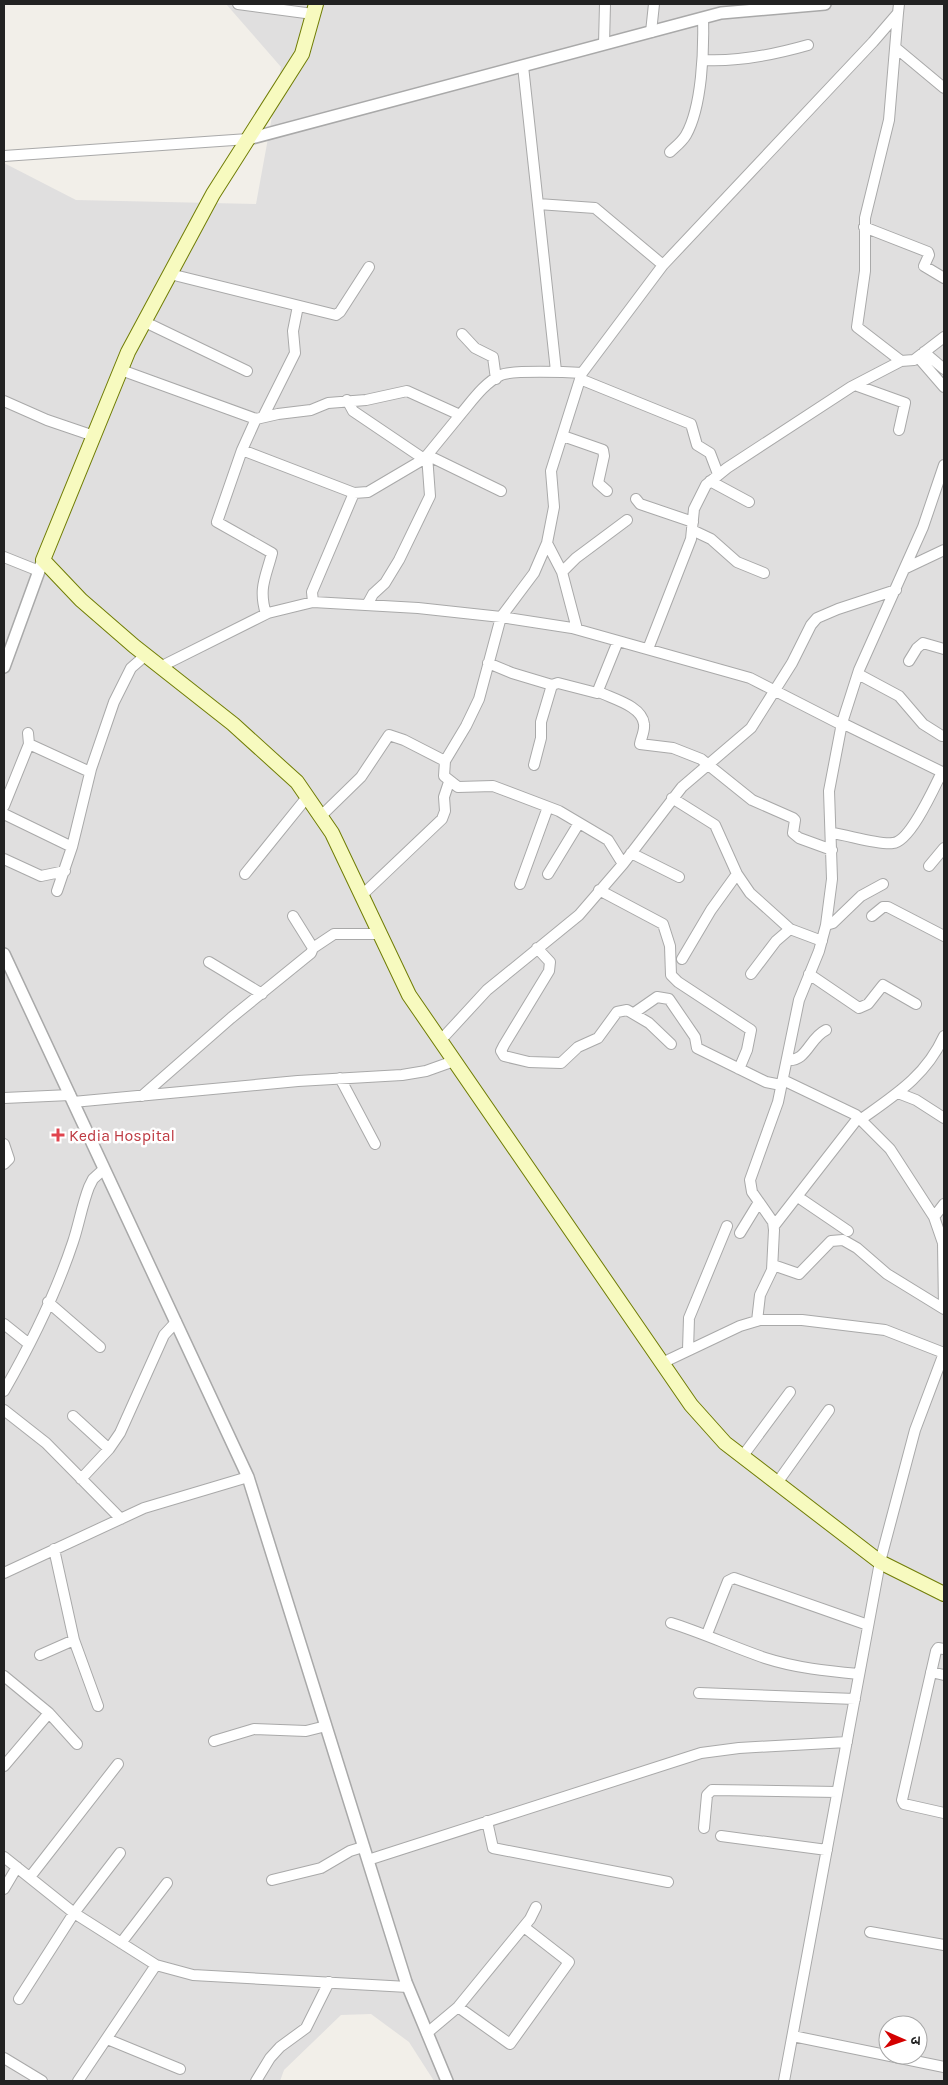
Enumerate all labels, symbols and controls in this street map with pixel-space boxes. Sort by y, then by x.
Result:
place label: Kedia Hospital [69,1126,175,1145]
marker: Kedia Hospital [51,1128,65,1142]
north arrow [878,2015,928,2065]
text: उ [907,2036,924,2046]

